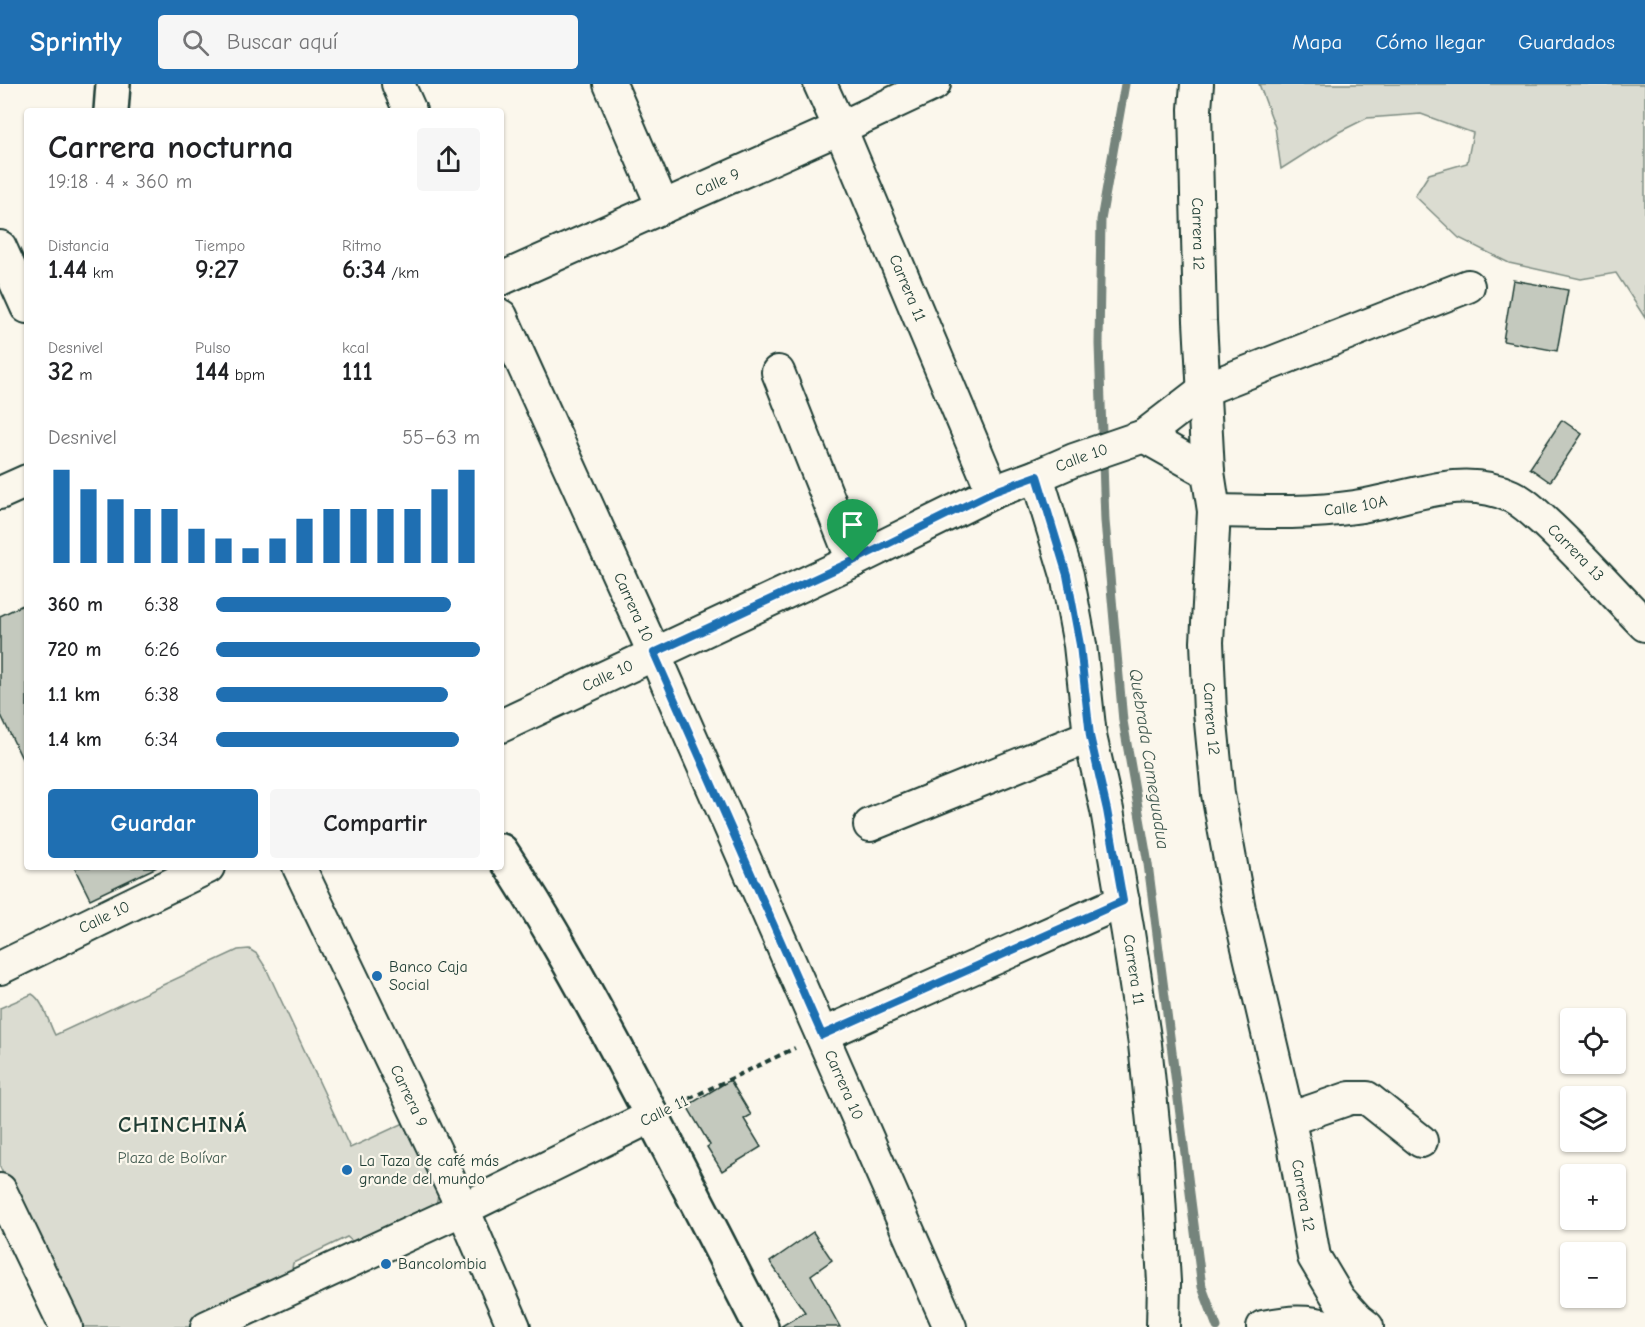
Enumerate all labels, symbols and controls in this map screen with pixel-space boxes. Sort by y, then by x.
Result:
search box [158,15,578,69]
text: Sprintly [30,26,122,58]
icon: search [179,26,212,59]
text: Buscar aquí [227,29,338,55]
text: Mapa [1292,30,1342,54]
text: Cómo llegar [1375,30,1485,54]
text: Guardados [1518,30,1615,54]
text: Carrera nocturna [48,128,294,166]
button: share [417,128,480,191]
street label: Calle 9 [692,165,743,200]
text: 19:18 · 4 × 360 m [48,170,192,193]
street label: Carrera 12 [1188,197,1208,271]
text: Distancia [48,237,109,255]
text: Tiempo [195,237,245,255]
text: Ritmo [342,237,381,255]
street label: Carrera 11 [885,252,929,324]
text: 1.44 [48,255,87,285]
text: 9:27 [195,255,238,285]
text: 6:34 [342,255,386,285]
text: km [87,264,114,282]
text: /km [386,264,419,282]
text: Desnivel [48,339,103,357]
text: Pulso [195,339,231,357]
text: kcal [342,339,369,357]
text: 32 [48,357,74,387]
text: 144 [195,357,229,387]
text: 111 [342,357,373,387]
text: m [74,366,92,384]
text: bpm [229,366,265,384]
text: Desnivel [48,426,117,449]
text: 55–63 m [402,426,480,449]
street label: Calle 10 [1053,440,1110,476]
street label: Calle 10A [1323,492,1389,519]
pin [827,499,878,561]
icon: arrive [836,508,869,541]
street label: Carrera 13 [1544,520,1608,585]
street label: Carrera 10 [610,570,657,645]
text: 360 m [48,593,103,616]
text: 6:38 [144,593,179,616]
text: 720 m [48,638,101,661]
text: 6:26 [144,638,180,661]
street label: Calle 10 [579,656,636,696]
water label: Quebrada Cameguadua [1124,667,1174,851]
street label: Carrera 12 [1200,682,1223,756]
text: 1.1 km [48,683,100,706]
text: 6:38 [144,683,179,706]
text: 1.4 km [48,728,102,751]
text: 6:34 [144,728,178,751]
button: Guardar [48,789,258,858]
button: Compartir [270,789,480,858]
street label: Calle 10 [76,897,133,937]
street label: Carrera 11 [1119,933,1148,1006]
place label: Banco Caja Social [389,958,468,994]
marker: Banco Caja Social [370,969,384,983]
map controls [1560,1008,1626,1308]
button: locate [1560,1008,1626,1074]
street label: Carrera 10 [821,1047,867,1123]
street label: Carrera 9 [386,1062,431,1130]
button: layers [1560,1086,1626,1152]
street label: Calle 11 [637,1092,691,1130]
district label: CHINCHINÁ [118,1111,248,1138]
park label: Plaza de Bolívar [117,1149,227,1167]
place label: La Taza de café más grande del mundo [359,1152,499,1188]
street label: Carrera 12 [1288,1158,1318,1233]
marker: La Taza de café más grande del mundo [340,1163,354,1177]
button: + [1560,1164,1626,1230]
button: − [1560,1242,1626,1308]
place label: Bancolombia [398,1255,487,1273]
marker: Bancolombia [379,1257,393,1271]

